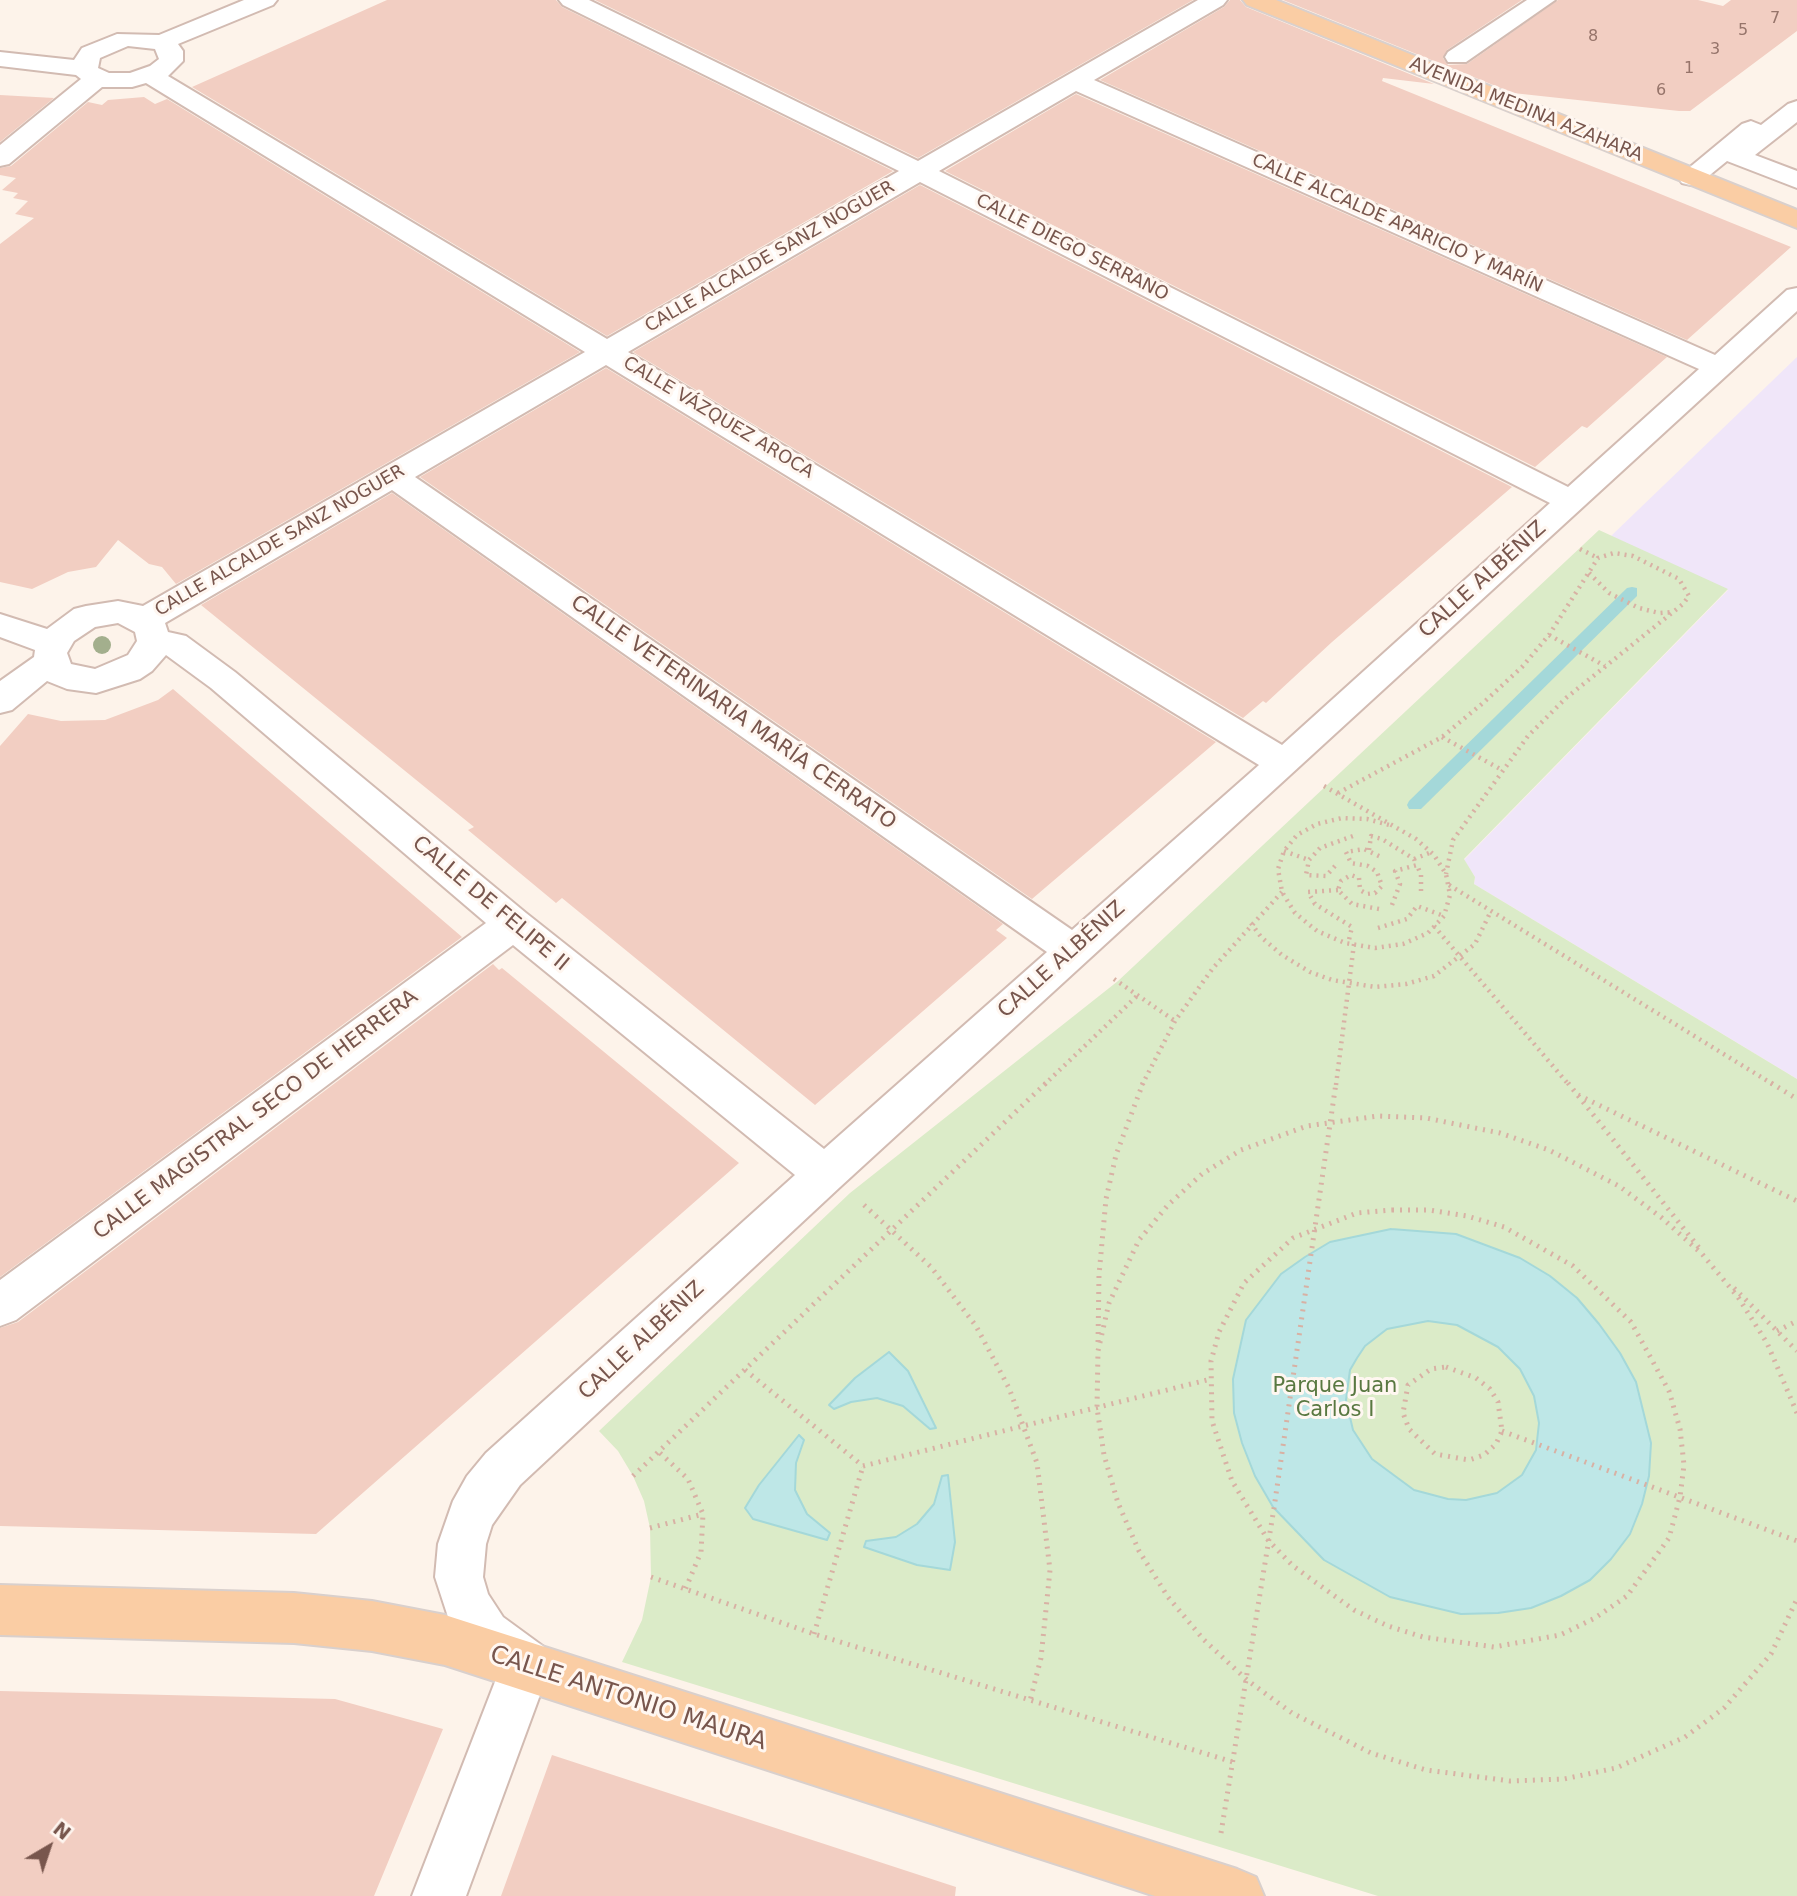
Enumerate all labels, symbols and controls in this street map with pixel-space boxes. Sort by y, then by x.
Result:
house number: 7 [1770,9,1780,29]
house number: 5 [1738,21,1748,41]
house number: 8 [1588,27,1598,47]
house number: 3 [1710,40,1720,60]
street label: AVENIDA MEDINA AZAHARA [1406,53,1646,167]
house number: 1 [1684,59,1694,79]
house number: 6 [1656,81,1666,101]
street label: CALLE ALCALDE APARICIO Y MARÍN [1248,150,1546,298]
street label: CALLE ALCALDE SANZ NOGUER [641,177,899,337]
street label: CALLE DIEGO SERRANO [972,190,1172,306]
street label: CALLE VÁZQUEZ AROCA [619,352,817,484]
street label: CALLE ALCALDE SANZ NOGUER [151,461,409,621]
street label: CALLE ALBÉNIZ [1414,516,1552,644]
street label: CALLE VETERINARIA MARÍA CERRATO [565,590,901,836]
street label: CALLE DE FELIPE II [407,831,573,977]
street label: CALLE ALBÉNIZ [993,896,1131,1024]
street label: CALLE MAGISTRAL SECO DE HERRERA [89,985,423,1245]
street label: CALLE ALBÉNIZ [574,1276,710,1406]
park label: Parque Juan Carlos I [1273,1374,1397,1424]
street label: CALLE ANTONIO MAURA [486,1641,770,1757]
north arrow [14,1812,84,1882]
text: N [49,1817,75,1844]

